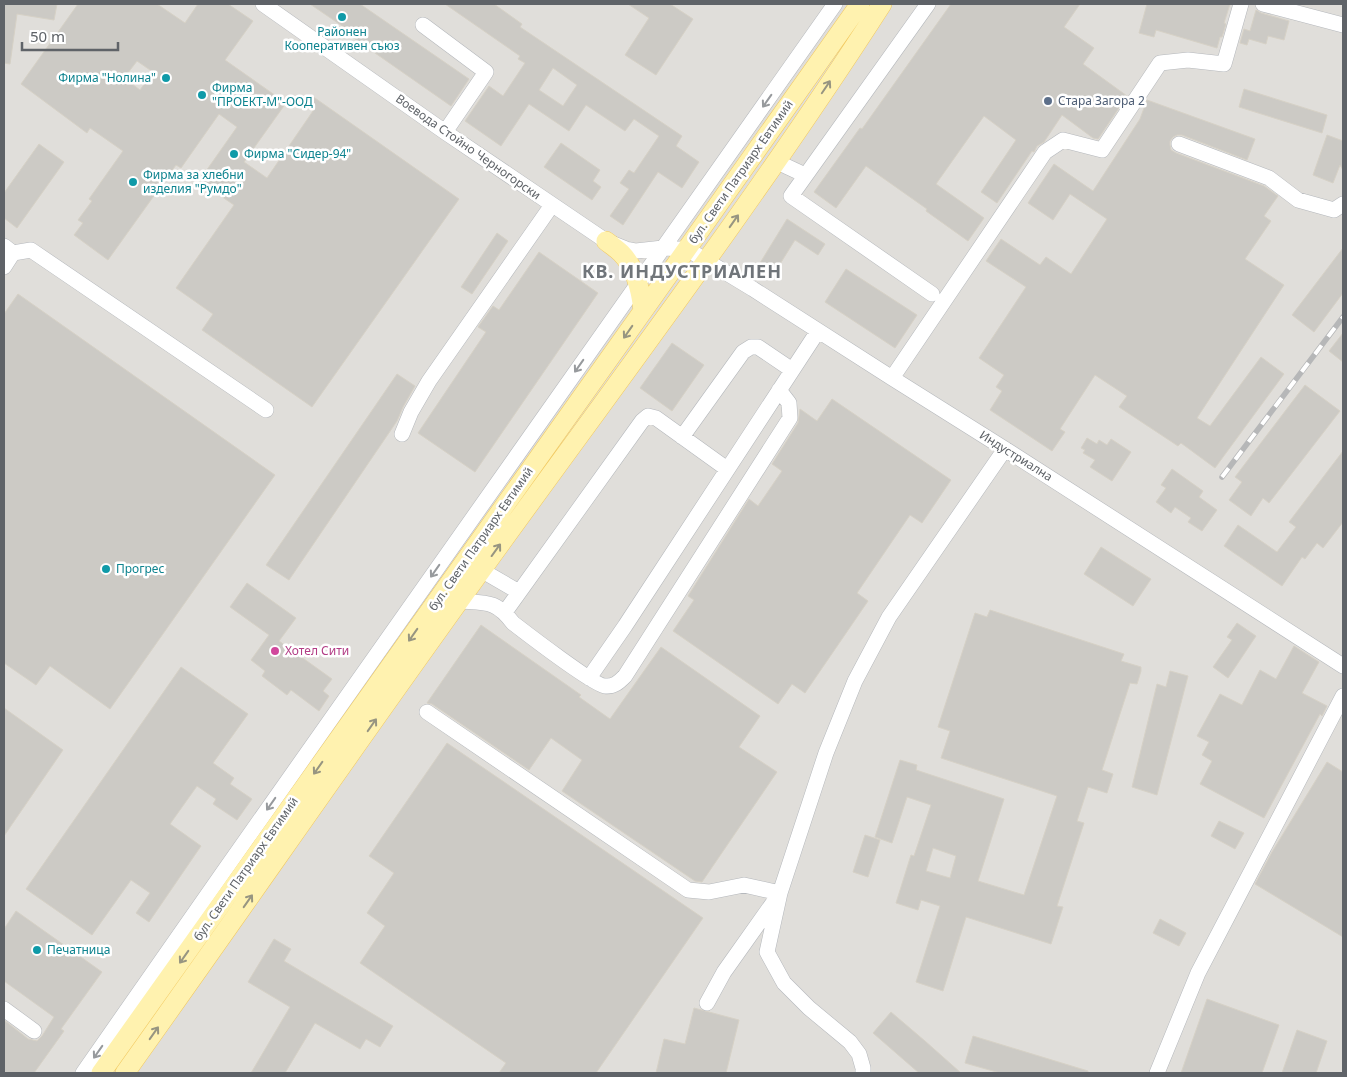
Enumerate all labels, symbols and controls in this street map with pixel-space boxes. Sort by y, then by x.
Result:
marker: Районен Кооперативен съюз [336,11,348,23]
scale bar [22,20,119,52]
place label: Районен Кооперативен съюз [285,23,400,54]
text: 50 m [30,26,65,46]
place label: Фирма "Нолина" [58,69,156,86]
marker: Фирма "Нолина" [160,72,172,84]
place label: Фирма "ПРОЕКТ-М"-ООД [212,79,313,110]
one-way arrow [821,80,831,94]
marker: Фирма "ПРОЕКТ-М"-ООД [196,89,208,101]
street label: Воевода Стойно Черногорски [392,90,544,203]
place label: Стара Загора 2 [1058,92,1145,109]
one-way arrow [762,94,772,108]
marker: Стара Загора 2 [1042,95,1054,107]
street label: бул. Свети Патриарх Евтимий [684,96,797,247]
place label: Фирма "Сидер-94" [244,145,351,162]
marker: Фирма "Сидер-94" [228,148,240,160]
place label: Фирма за хлебни изделия "Румдо" [143,166,244,197]
marker: Фирма за хлебни изделия "Румдо" [127,176,139,188]
one-way arrow [729,214,739,228]
district label: КВ. ИНДУСТРИАЛЕН [582,259,782,283]
one-way arrow [623,325,633,339]
one-way arrow [574,359,584,373]
street label: Индустриална [976,426,1056,485]
street label: бул. Свети Патриарх Евтимий [424,463,537,614]
one-way arrow [491,543,501,557]
place label: Прогрес [116,560,164,577]
marker: Прогрес [100,563,112,575]
one-way arrow [430,564,440,578]
one-way arrow [407,628,418,641]
place label: Хотел Сити [285,642,349,659]
marker: Хотел Сити [269,645,281,657]
one-way arrow [367,718,377,732]
one-way arrow [313,761,323,775]
street label: бул. Свети Патриарх Евтимий [189,793,302,944]
one-way arrow [266,797,276,811]
one-way arrow [242,895,253,908]
place label: Печатница [47,941,110,958]
marker: Печатница [31,944,43,956]
one-way arrow [179,950,189,964]
one-way arrow [149,1027,159,1041]
one-way arrow [93,1045,103,1059]

